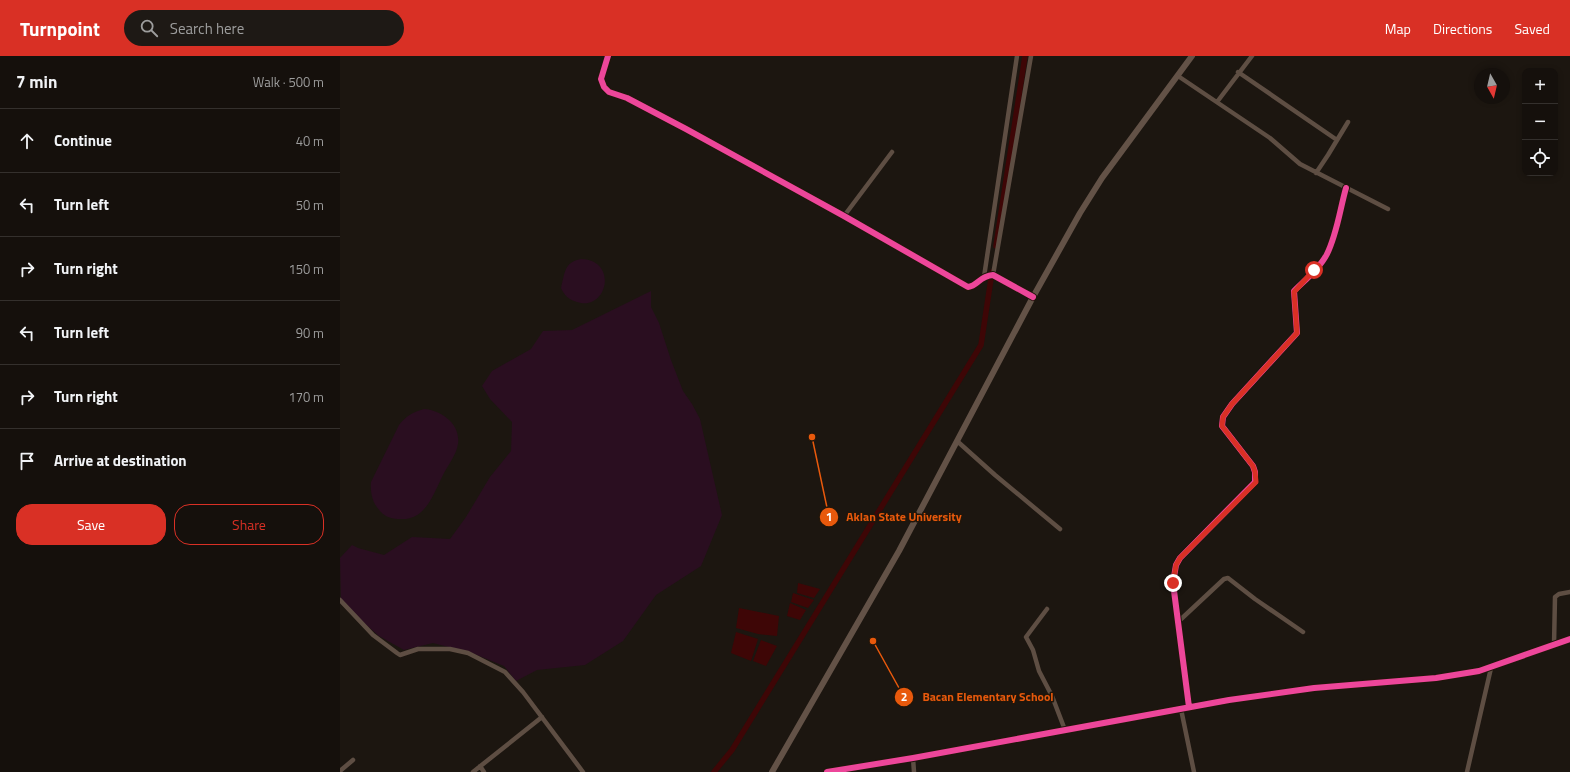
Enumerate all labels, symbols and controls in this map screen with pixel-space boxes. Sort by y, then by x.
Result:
search box [124,10,404,46]
text: Turnpoint [20,14,100,43]
icon: search [138,17,160,39]
text: Search here [170,17,244,40]
text: Map [1385,18,1411,39]
text: Directions [1433,18,1492,39]
text: Saved [1514,18,1550,39]
north arrow [1474,68,1510,104]
map controls [1522,68,1558,176]
button: + [1522,68,1558,104]
text: 7 min [16,69,57,95]
text: Walk · 500 m [253,72,324,92]
button: − [1522,104,1558,140]
text: Continue [54,129,112,152]
icon: ahead [16,130,38,152]
text: 40 m [296,131,324,151]
button: locate [1522,140,1558,176]
text: Turn left [54,193,109,216]
icon: left [16,194,38,216]
text: 50 m [296,195,324,215]
text: Turn right [54,257,118,280]
icon: right [16,258,38,280]
text: 150 m [288,259,324,279]
route start [1305,261,1323,279]
text: Turn left [54,321,109,344]
icon: left [16,322,38,344]
text: 90 m [296,323,324,343]
text: Turn right [54,385,118,408]
icon: right [16,386,38,408]
text: 170 m [288,387,324,407]
text: Arrive at destination [54,449,187,472]
icon: arrive [16,450,38,472]
button: Save [16,504,166,545]
button: Share [174,504,324,545]
callout: Aklan State University [819,505,970,529]
text: 1 [826,507,832,526]
text: Aklan State University [846,507,962,526]
route end [1164,574,1182,592]
callout: Bacan Elementary School [894,685,1061,709]
text: 2 [901,687,907,706]
text: Bacan Elementary School [922,687,1054,706]

